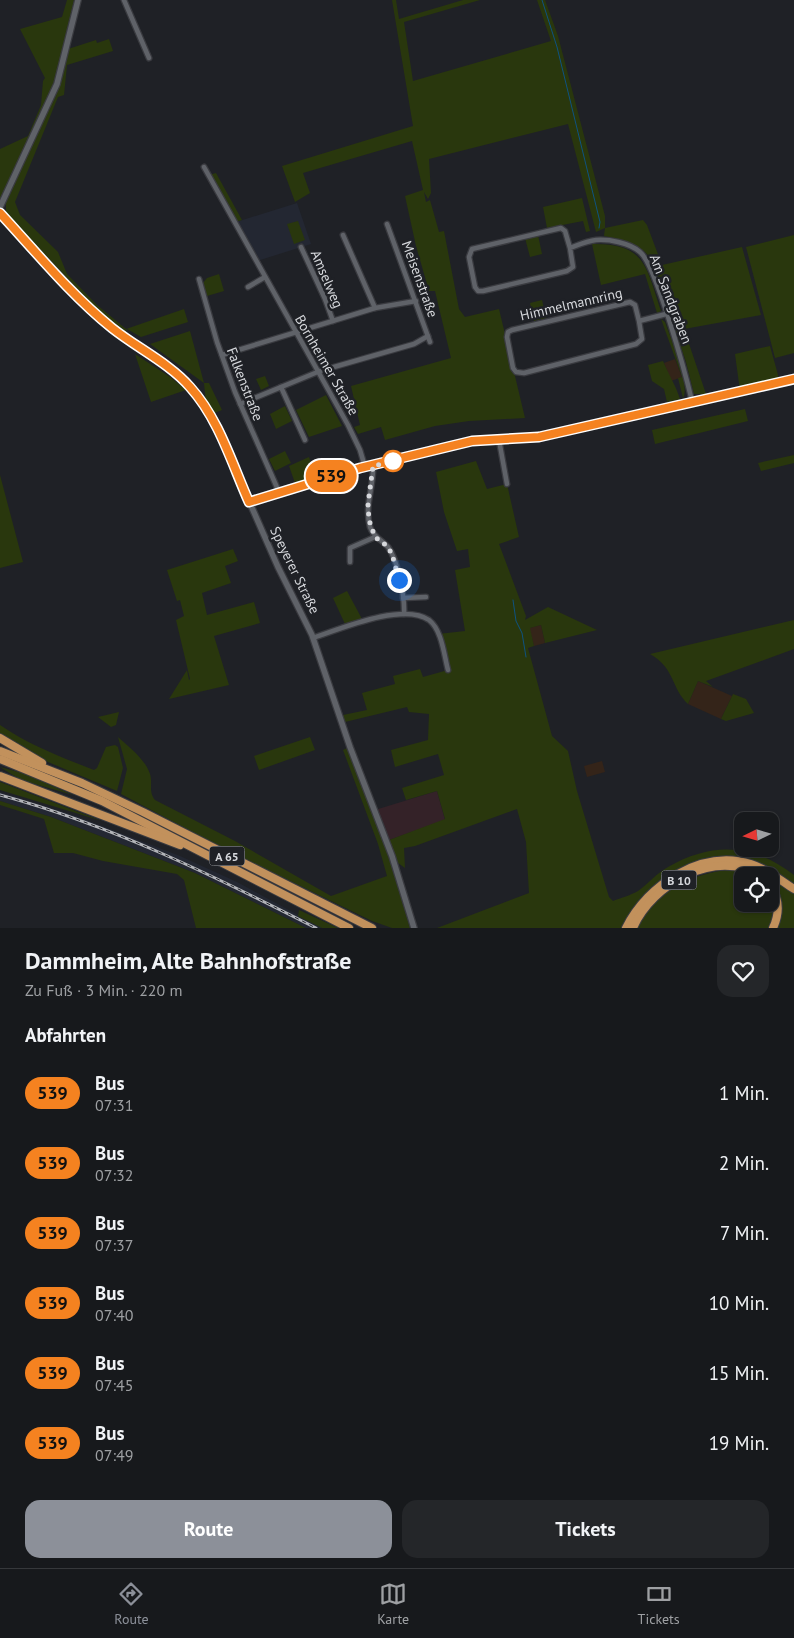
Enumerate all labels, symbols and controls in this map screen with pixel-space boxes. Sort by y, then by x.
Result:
street label: Meisenstraße [398,238,442,320]
street label: Amselweg [307,247,347,311]
street label: Am Sandgraben [646,252,696,346]
street label: Himmelmannring [518,283,624,325]
street label: Bornheimer Straße [291,312,363,418]
street label: Falkenstraße [223,345,267,423]
unlabelled marker [382,450,404,472]
line badge: 539 [302,460,360,492]
text: 539 [316,464,346,487]
street label: Speyerer Straße [266,523,324,617]
your location [387,568,412,593]
north arrow [734,812,779,858]
map controls [734,812,779,912]
road number: A 65 [210,846,244,866]
button: locate [734,867,779,912]
road number: B 10 [662,870,696,890]
text: Dammheim, Alte Bahnhofstraße [25,945,352,976]
button: heart [717,945,769,997]
text: Zu Fuß · 3 Min. · 220 m [25,980,183,1000]
text: Abfahrten [25,1023,106,1047]
text: Bus [95,1071,124,1095]
text: 539 [37,1081,68,1104]
text: 1 Min. [719,1081,769,1105]
text: 07:31 [95,1095,133,1115]
text: Bus [95,1141,124,1165]
text: 539 [37,1151,68,1174]
text: 2 Min. [719,1151,769,1175]
text: 07:32 [95,1165,133,1185]
text: Bus [95,1211,124,1235]
text: 539 [37,1221,68,1244]
text: 7 Min. [720,1221,769,1245]
text: 07:37 [95,1235,133,1255]
text: Bus [95,1281,124,1305]
text: 539 [37,1291,68,1314]
text: 10 Min. [709,1291,769,1315]
text: 07:40 [95,1305,133,1325]
text: Bus [95,1351,124,1375]
text: 539 [37,1361,68,1384]
text: 15 Min. [709,1361,769,1385]
text: 07:45 [95,1375,133,1395]
text: Bus [95,1421,124,1445]
text: 539 [37,1431,68,1454]
text: 19 Min. [709,1431,769,1455]
text: 07:49 [95,1445,133,1465]
button: Route [25,1500,392,1558]
button: Tickets [402,1500,769,1558]
tab: Route [114,1580,149,1628]
tab: Karte [377,1580,409,1628]
tab: Tickets [638,1580,680,1628]

